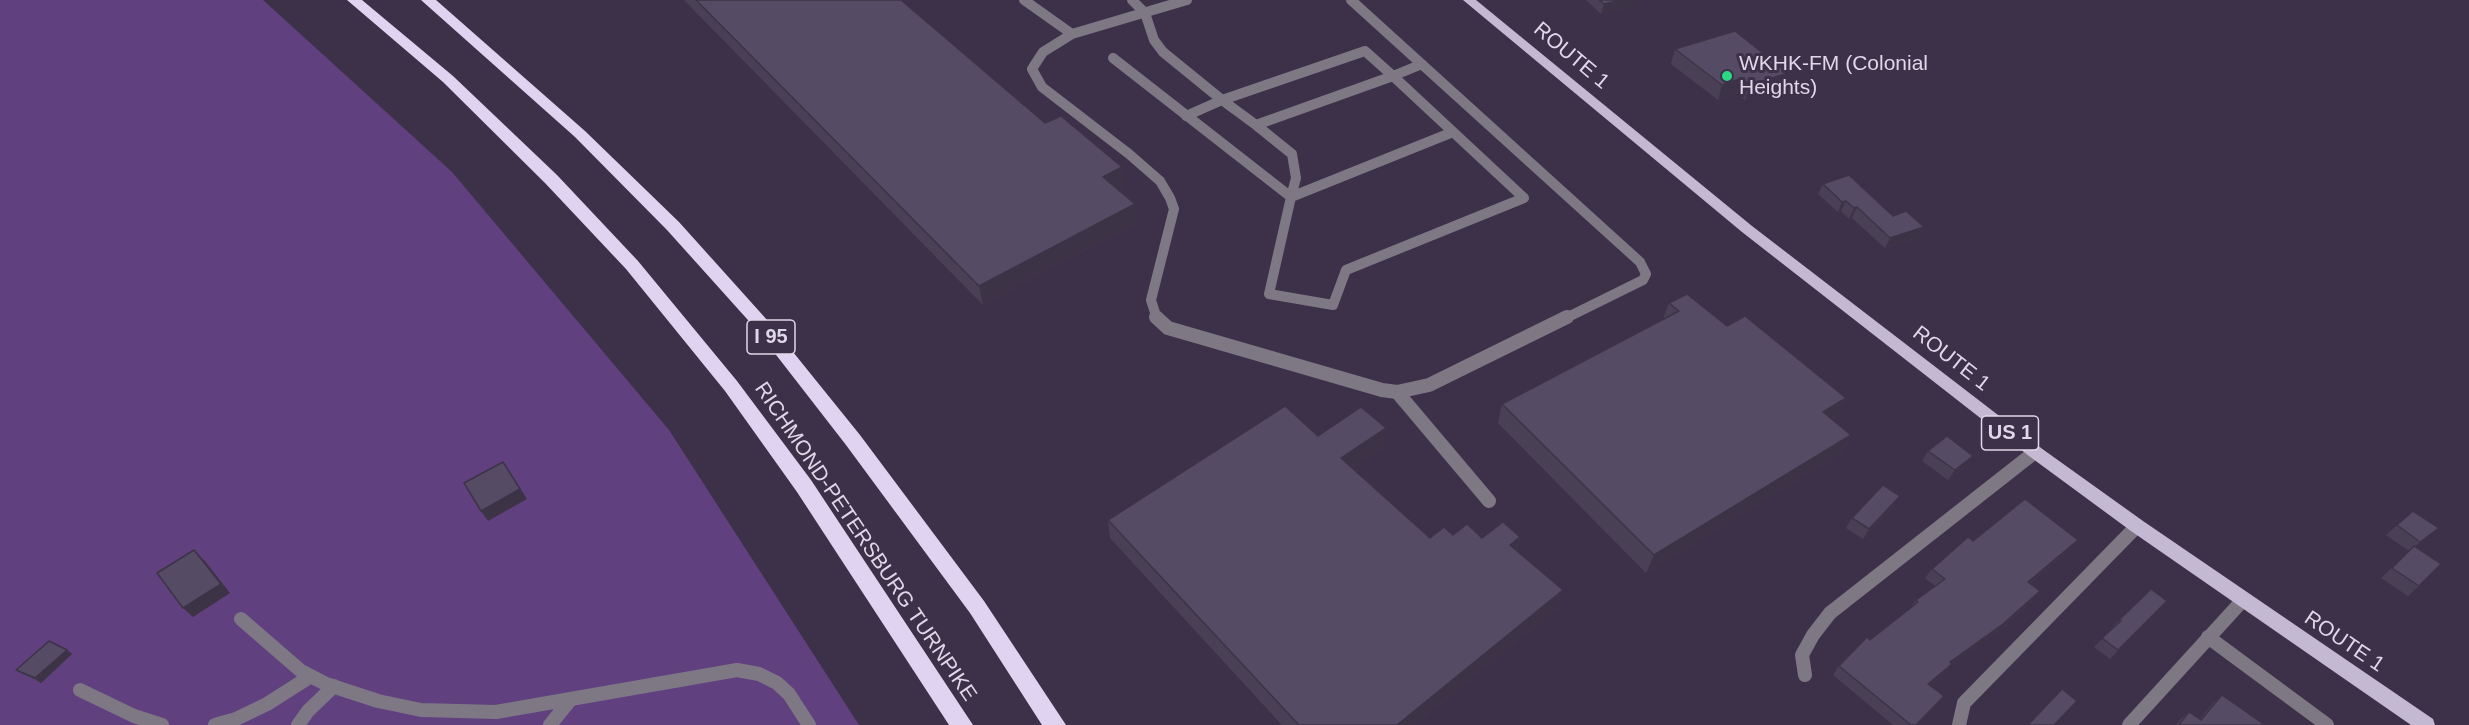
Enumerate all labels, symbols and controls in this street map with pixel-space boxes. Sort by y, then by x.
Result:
street label: ROUTE 1 [1528,17,1614,95]
place label: WKHK-FM (Colonial Heights) [1739,51,1928,101]
marker: WKHK-FM (Colonial Heights) [1720,69,1734,83]
road number: I 95 [747,320,795,354]
street label: ROUTE 1 [1907,321,1995,397]
street label: RICHMOND-PETERSBURG TURNPIKE [749,378,981,706]
road number: US 1 [1982,416,2038,450]
street label: ROUTE 1 [2299,606,2389,678]

